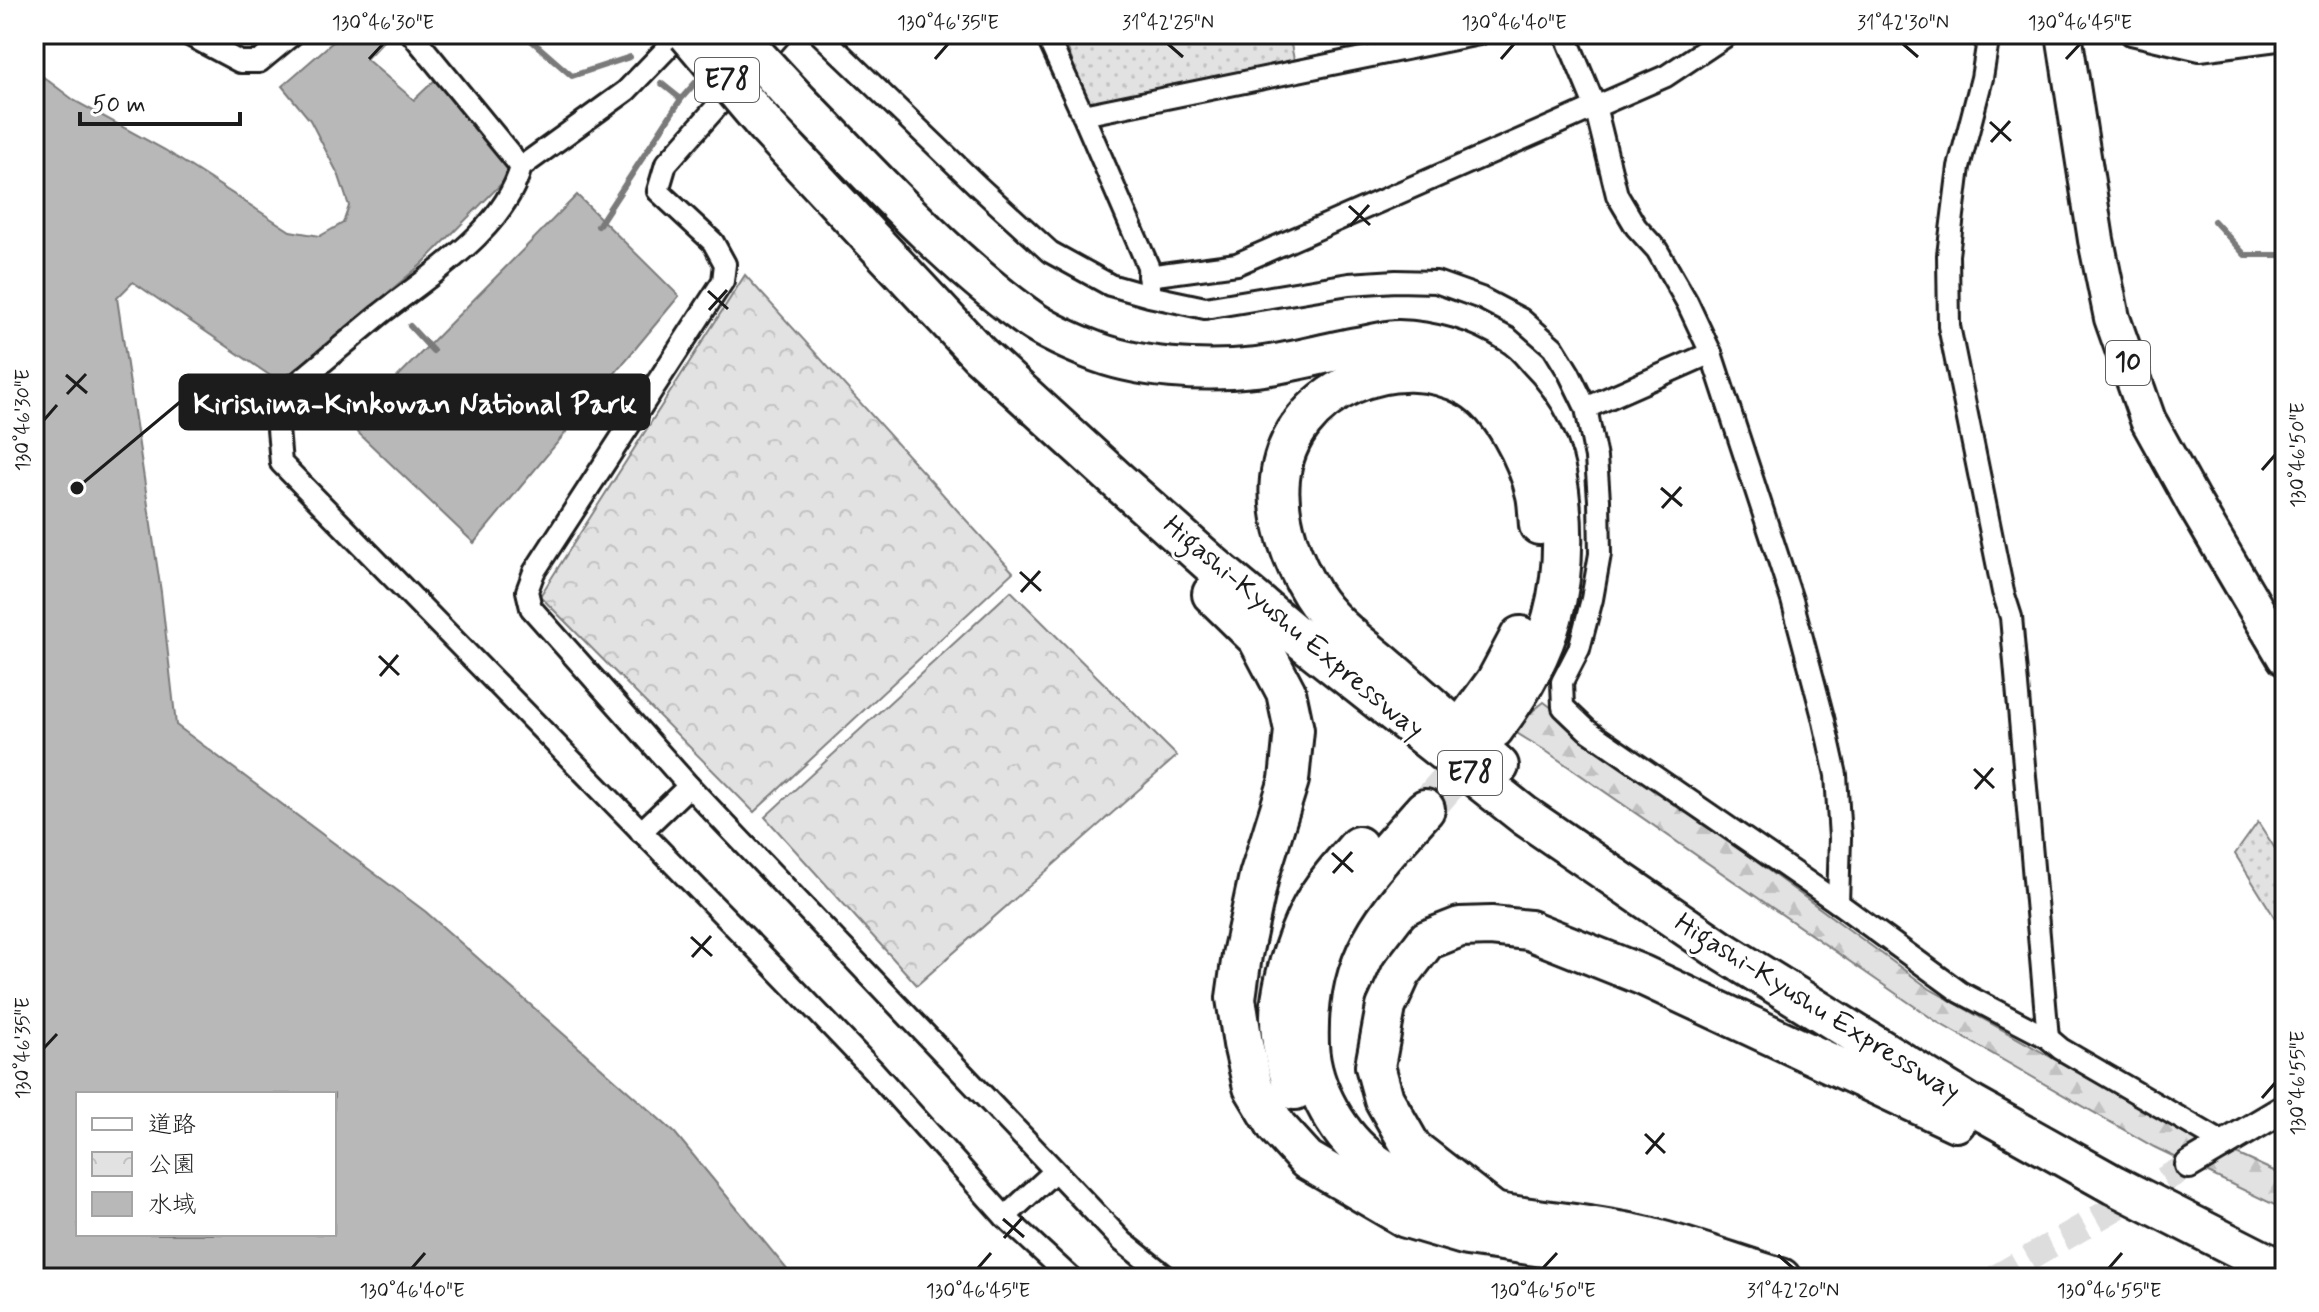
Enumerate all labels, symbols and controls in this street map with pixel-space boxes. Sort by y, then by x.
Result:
text: 130°46'30"E [332,10,434,37]
text: 130°46'35"E [897,10,999,37]
text: 31°42'25"N [1122,10,1214,37]
text: 130°46'40"E [1461,10,1567,37]
text: 31°42'30"N [1857,10,1949,37]
text: 130°46'45"E [2028,10,2132,37]
road number: E78 [695,58,759,102]
scale bar [80,76,240,126]
text: 50 m [92,90,146,121]
road number: 10 [2106,341,2150,385]
text: 130°46'30"E [10,369,37,471]
callout: Kirishima-Kinkowan National Park [180,375,649,429]
text: Kirishima-Kinkowan National Park [193,385,637,424]
text: 130°46'50"E [2285,402,2312,508]
street label: Higashi-Kyushu Expressway [1153,508,1431,751]
road number: E78 [1438,751,1502,795]
street label: Higashi-Kyushu Expressway [1666,905,1967,1114]
text: 130°46'35"E [10,997,37,1099]
text: 130°46'55"E [2285,1031,2312,1135]
legend [76,1092,336,1236]
text: 道路 [148,1110,196,1141]
text: 公園 [148,1150,196,1181]
text: 水域 [148,1190,196,1221]
text: 130°46'40"E [359,1278,465,1305]
text: 130°46'45"E [926,1278,1030,1305]
text: 130°46'50"E [1490,1278,1596,1305]
text: 31°42'20"N [1747,1278,1839,1305]
text: 130°46'55"E [2057,1278,2161,1305]

